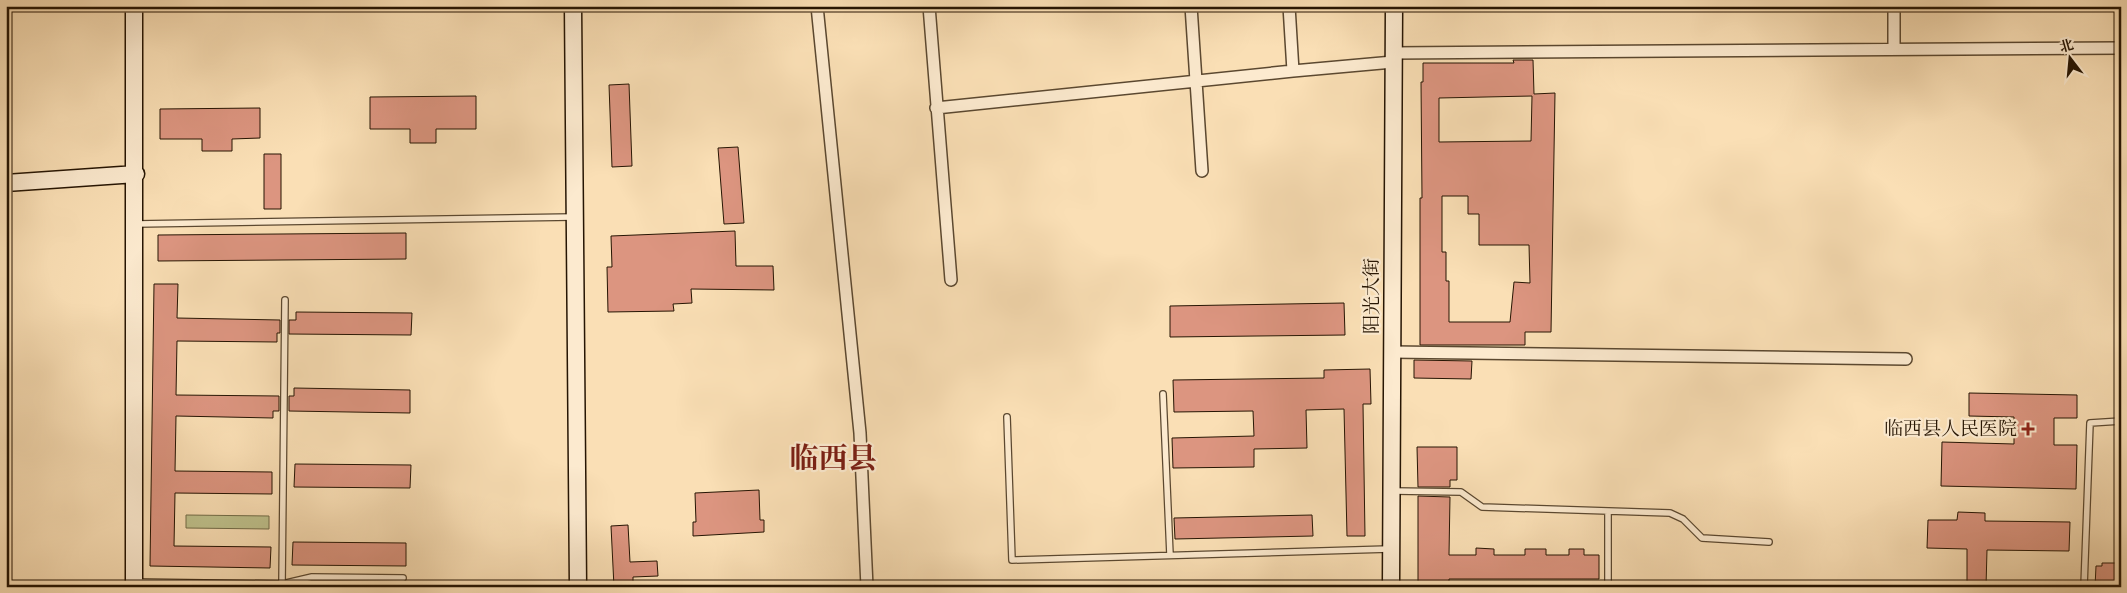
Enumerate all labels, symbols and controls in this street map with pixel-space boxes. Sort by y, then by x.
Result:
north arrow [2044,32,2094,82]
text: 北 [2057,36,2076,57]
street label: 阳光大街 [1361,258,1384,334]
place label: 临西县人民医院 [1884,418,2017,441]
marker: 临西县人民医院 [2021,422,2035,436]
district label: 临西县 [789,442,877,478]

